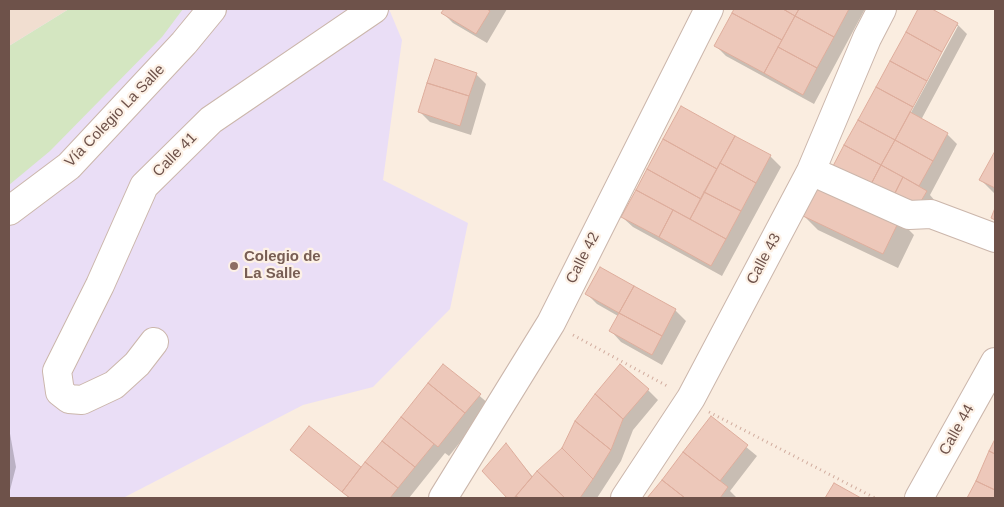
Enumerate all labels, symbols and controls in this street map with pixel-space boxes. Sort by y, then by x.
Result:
street label: Vía Colegio La Salle [61,61,169,171]
street label: Calle 41 [149,129,201,181]
street label: Calle 42 [562,229,604,287]
street label: Calle 43 [743,230,785,288]
place label: Colegio de La Salle [244,248,321,283]
marker: Colegio de La Salle [228,260,240,272]
street label: Calle 44 [936,402,978,458]

